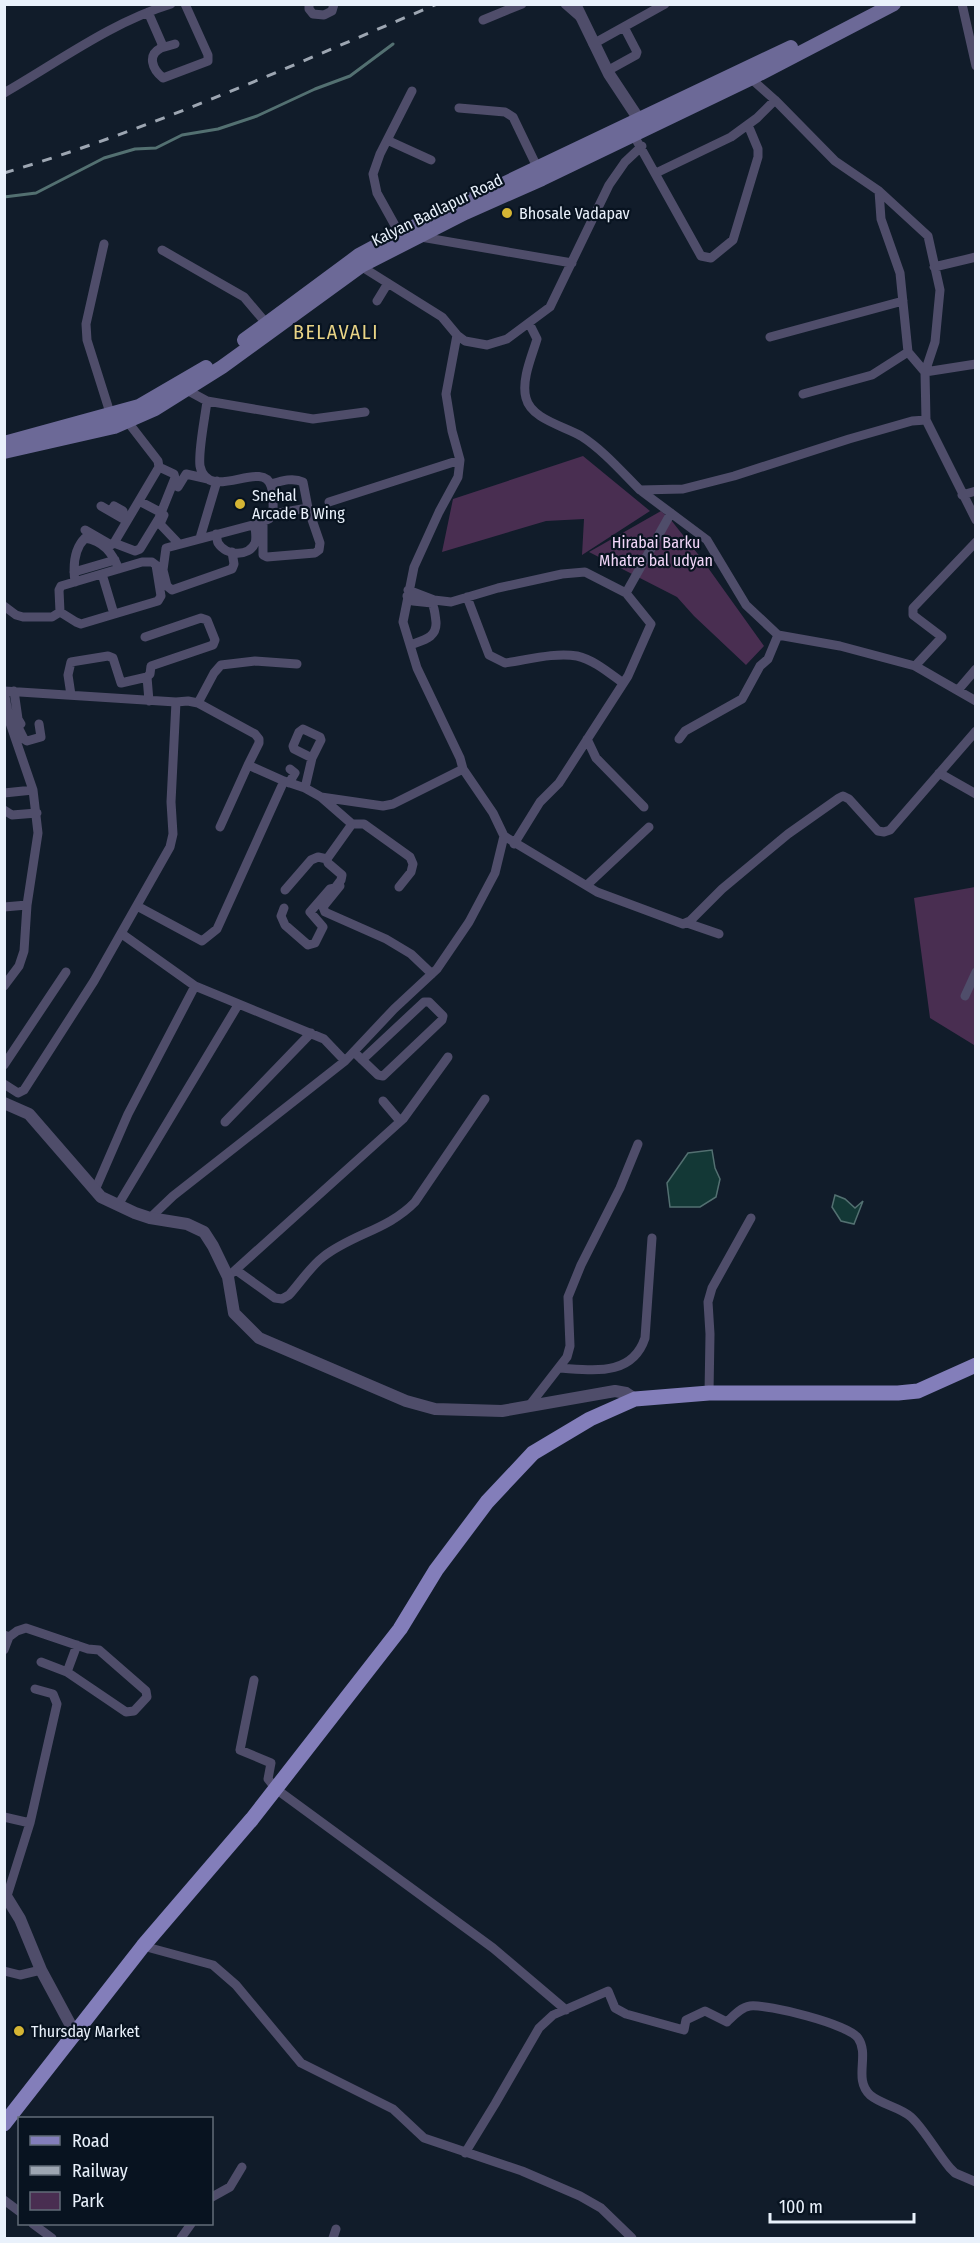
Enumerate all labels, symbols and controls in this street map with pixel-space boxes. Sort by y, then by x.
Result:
street label: Kalyan Badlapur Road [368,170,506,250]
place label: Bhosale Vadapav [519,204,630,223]
marker: Bhosale Vadapav [500,206,514,220]
district label: BELAVALI [293,320,379,344]
place label: Snehal Arcade B Wing [252,486,345,523]
marker: Snehal Arcade B Wing [233,497,247,511]
park label: Hirabai Barku Mhatre bal udyan [599,533,713,570]
place label: Thursday Market [31,2022,140,2041]
marker: Thursday Market [12,2024,26,2038]
legend [18,2117,213,2225]
text: Road [72,2130,109,2152]
text: Railway [72,2160,128,2182]
scale bar [770,2186,914,2224]
text: Park [72,2190,105,2212]
text: 100 m [779,2196,823,2218]

